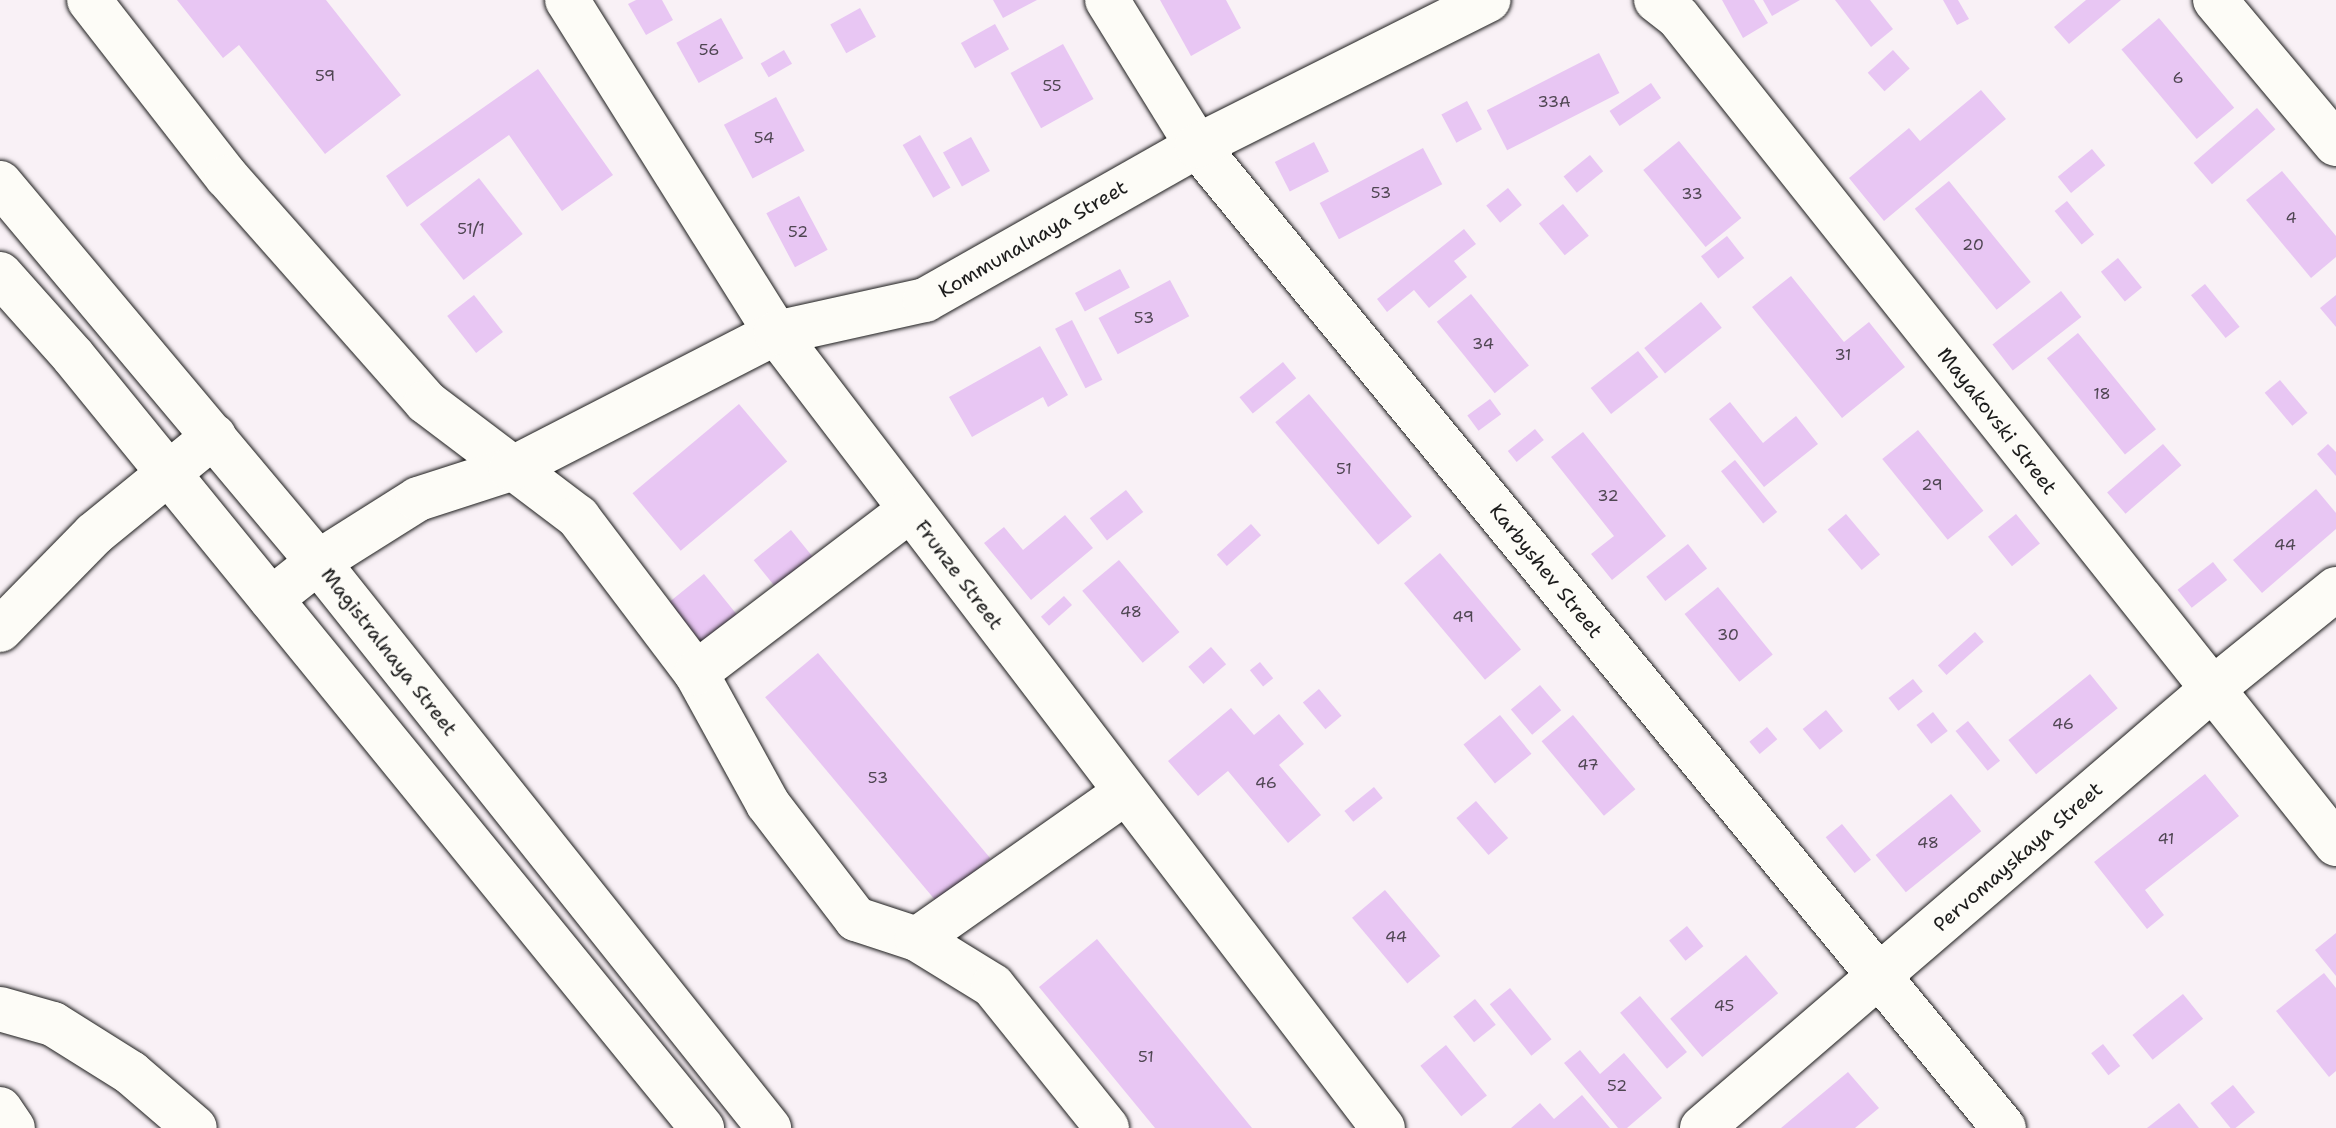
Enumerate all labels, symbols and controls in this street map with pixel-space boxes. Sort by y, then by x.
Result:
house number: 56 [699,40,719,60]
house number: 59 [315,66,335,86]
house number: 6 [2172,68,2184,88]
house number: 55 [1042,76,1062,96]
house number: 33А [1537,92,1571,112]
house number: 54 [754,128,774,148]
street label: Kommunalnaya Street [934,175,1132,303]
house number: 53 [1371,183,1391,203]
house number: 33 [1681,184,1703,204]
house number: 4 [2285,208,2297,228]
house number: 51/1 [457,219,485,239]
house number: 52 [788,222,808,242]
house number: 20 [1962,235,1984,255]
house number: 53 [1134,308,1154,328]
house number: 34 [1472,334,1494,354]
street label: Mayakovski Street [1932,343,2062,499]
house number: 31 [1834,345,1852,365]
house number: 18 [2093,384,2111,404]
house number: 51 [1336,459,1352,479]
house number: 29 [1921,475,1943,495]
house number: 32 [1597,486,1619,506]
street label: Karbyshev Street [1484,499,1608,643]
street label: Frunze Street [910,515,1008,635]
house number: 44 [2274,535,2296,555]
street label: Magistralnaya Street [316,563,462,741]
house number: 48 [1120,602,1142,622]
house number: 49 [1452,607,1474,627]
house number: 30 [1717,625,1739,645]
house number: 46 [2052,714,2074,734]
house number: 47 [1577,755,1599,775]
house number: 53 [868,768,888,788]
house number: 46 [1255,773,1277,793]
street label: Pervomayskaya Street [1929,777,2107,937]
house number: 41 [2157,829,2175,849]
house number: 48 [1917,833,1939,853]
house number: 44 [1385,927,1407,947]
house number: 45 [1714,996,1734,1016]
house number: 51 [1138,1047,1154,1067]
house number: 52 [1607,1076,1627,1096]

